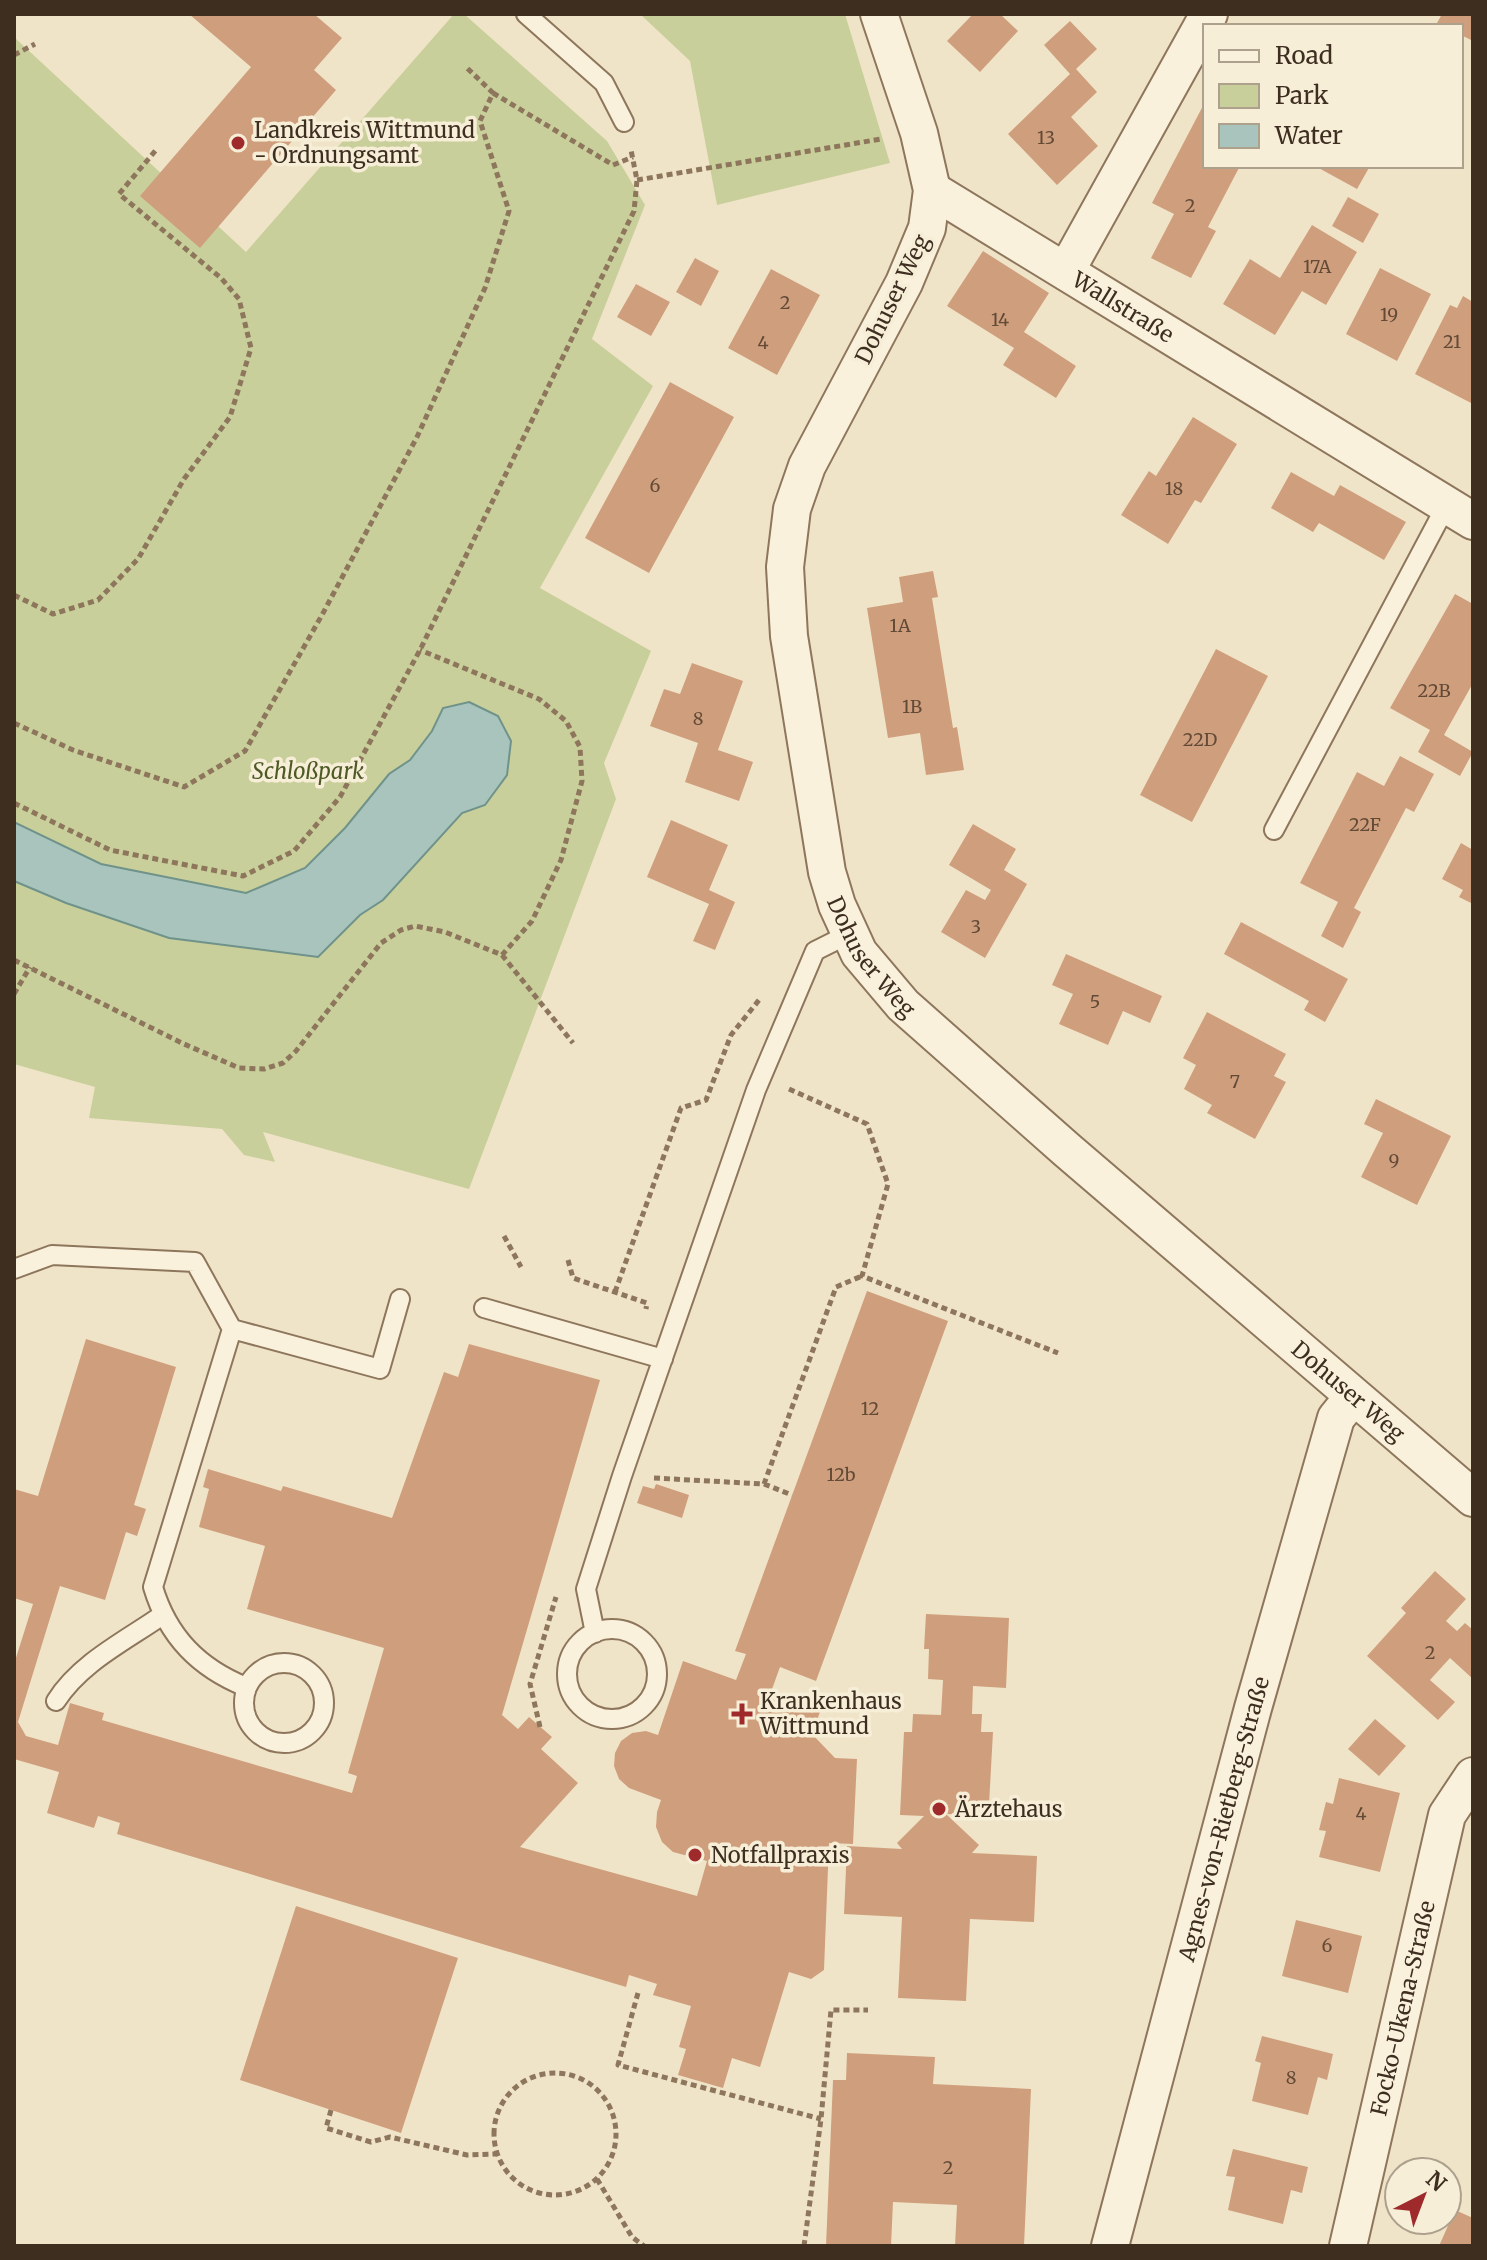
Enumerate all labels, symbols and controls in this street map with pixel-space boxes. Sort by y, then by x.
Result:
legend [1203,24,1463,168]
text: Road [1275,40,1333,71]
text: Park [1275,80,1329,111]
place label: Landkreis Wittmund - Ordnungsamt [254,116,475,169]
text: Water [1274,120,1343,151]
house number: 13 [1037,126,1055,149]
marker: Landkreis Wittmund - Ordnungsamt [229,134,247,152]
house number: 2 [1185,194,1195,217]
street label: Dohuser Weg [849,230,935,368]
house number: 17A [1303,255,1331,278]
street label: Wallstraße [1066,265,1179,349]
house number: 2 [780,291,790,314]
house number: 19 [1380,303,1398,326]
house number: 14 [991,308,1009,331]
house number: 21 [1443,330,1461,353]
house number: 4 [757,331,769,354]
house number: 6 [650,474,661,497]
house number: 18 [1165,477,1183,500]
house number: 1A [889,614,911,637]
house number: 22B [1418,679,1450,702]
house number: 1B [902,695,922,718]
house number: 8 [693,707,703,730]
house number: 22D [1183,728,1217,751]
park label: Schloßpark [252,757,364,785]
house number: 22F [1349,813,1381,836]
street label: Dohuser Weg [821,892,921,1023]
house number: 3 [971,915,981,938]
house number: 5 [1090,990,1100,1013]
house number: 7 [1230,1070,1240,1093]
house number: 9 [1389,1149,1399,1172]
street label: Dohuser Weg [1286,1335,1411,1448]
house number: 12 [861,1397,879,1420]
house number: 12b [826,1463,856,1486]
house number: 2 [1425,1641,1435,1664]
street label: Agnes-von-Rietberg-Straße [1172,1673,1275,1965]
place label: Krankenhaus Wittmund [759,1687,902,1740]
marker: Krankenhaus Wittmund [731,1703,753,1725]
place label: Ärztehaus [954,1795,1063,1823]
marker: Ärztehaus [930,1800,948,1818]
house number: 4 [1355,1802,1367,1825]
place label: Notfallpraxis [711,1841,849,1869]
marker: Notfallpraxis [686,1846,704,1864]
street label: Focko-Ukena-Straße [1364,1898,1441,2119]
house number: 6 [1322,1934,1333,1957]
house number: 8 [1286,2066,1296,2089]
house number: 2 [943,2156,953,2179]
north arrow [1383,2156,1463,2236]
text: N [1421,2165,1453,2198]

